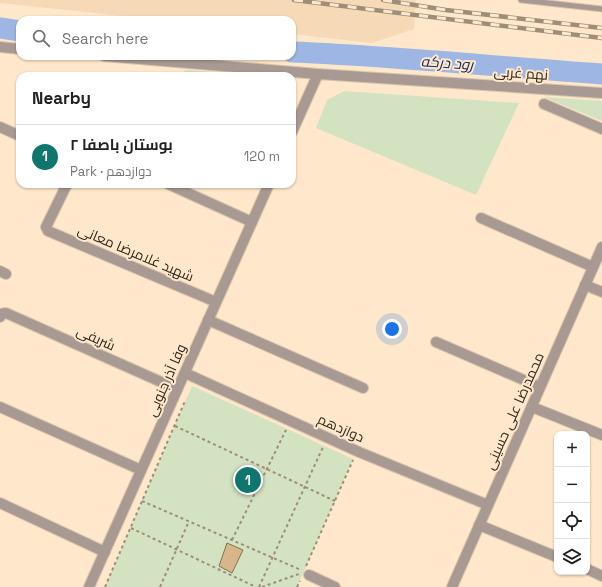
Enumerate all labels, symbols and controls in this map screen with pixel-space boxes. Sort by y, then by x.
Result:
search box [16,16,296,60]
icon: search [30,27,52,49]
text: Search here [62,29,148,48]
water label: رود درکه [420,51,475,74]
street label: نهم غربی [493,62,549,85]
text: Nearby [32,87,91,109]
text: بوستان باصفا ۲ [70,135,173,154]
text: 1 [42,148,48,165]
text: 120 m [244,148,280,165]
text: Park · دوازدهم [70,163,152,180]
street label: شهید غلامرضا معانی [75,220,197,286]
your location [382,319,402,339]
street label: شریفی [74,322,118,354]
street label: وفا آذر جنوبی [142,341,190,419]
street label: محمدرضا علی حسینی [480,350,548,472]
street label: دوازدهم [315,410,367,447]
map controls [554,431,590,575]
button: + [554,431,590,467]
pin: 1 [235,465,261,495]
button: − [554,467,590,503]
button: locate [554,503,590,539]
button: layers [554,539,590,575]

